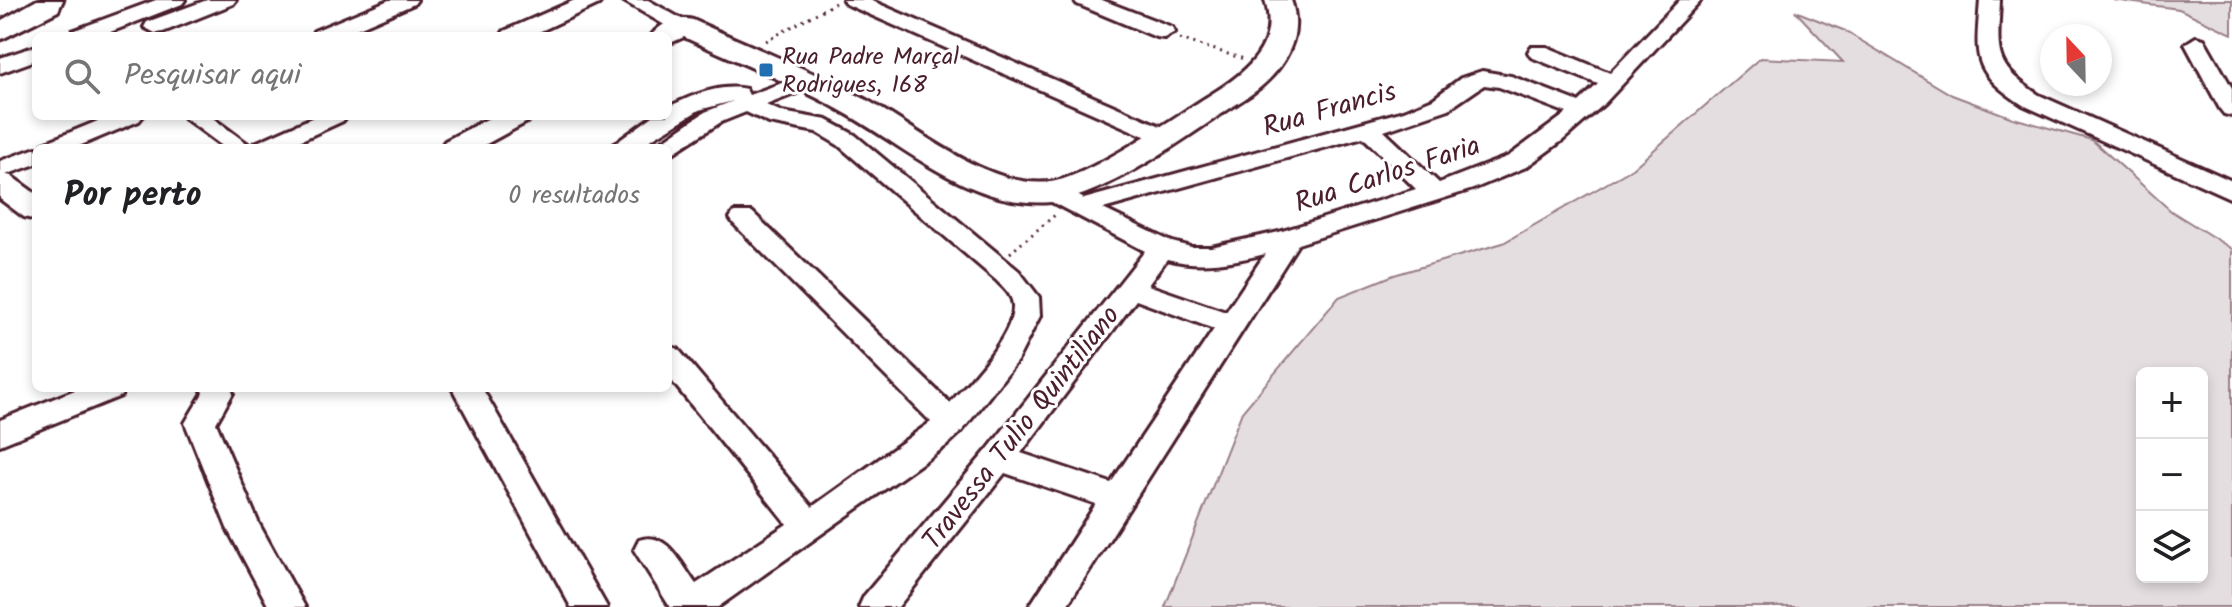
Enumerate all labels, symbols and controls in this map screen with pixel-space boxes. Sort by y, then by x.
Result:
north arrow [2040,24,2112,96]
search box [32,32,672,120]
place label: Rua Padre Marçal Rodrigues, 168 [782,38,959,105]
text: Pesquisar aqui [124,52,301,100]
icon: search [60,54,104,98]
marker: Rua Padre Marçal Rodrigues, 168 [757,61,775,79]
street label: Rua Francis [1258,70,1402,151]
street label: Rua Carlos Faria [1289,124,1486,227]
text: Por perto [64,169,202,223]
text: 0 resultados [508,175,640,217]
street label: Travessa Tulio Quintiliano [912,296,1132,561]
map controls [2136,367,2208,583]
button: + [2136,367,2208,439]
button: − [2136,439,2208,511]
button: layers [2136,511,2208,583]

